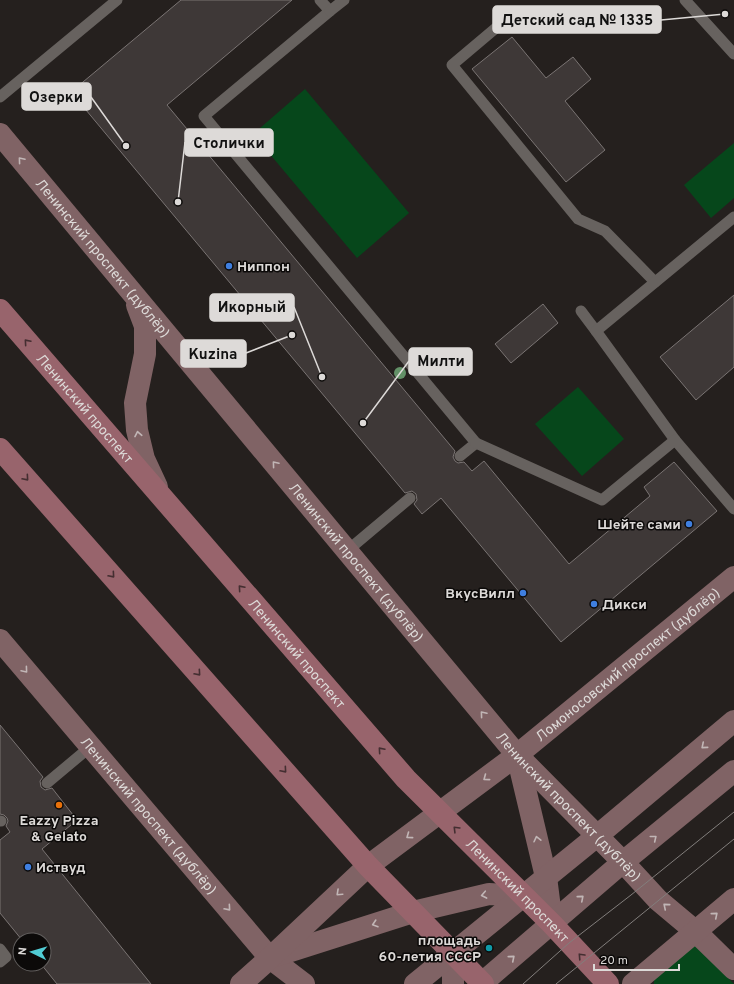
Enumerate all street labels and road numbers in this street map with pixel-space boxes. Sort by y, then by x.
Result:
street label: Ленинский проспект (дублёр) [31,176,173,342]
street label: Ленинский проспект [32,351,136,468]
street label: Ленинский проспект (дублёр) [284,480,426,646]
street label: Ломоносовский проспект (дублёр) [533,585,724,746]
street label: Ленинский проспект [244,596,348,713]
street label: Ленинский проспект (дублёр) [492,729,644,886]
street label: Ленинский проспект (дублёр) [76,734,219,899]
street label: Ленинский проспект [461,836,572,947]

